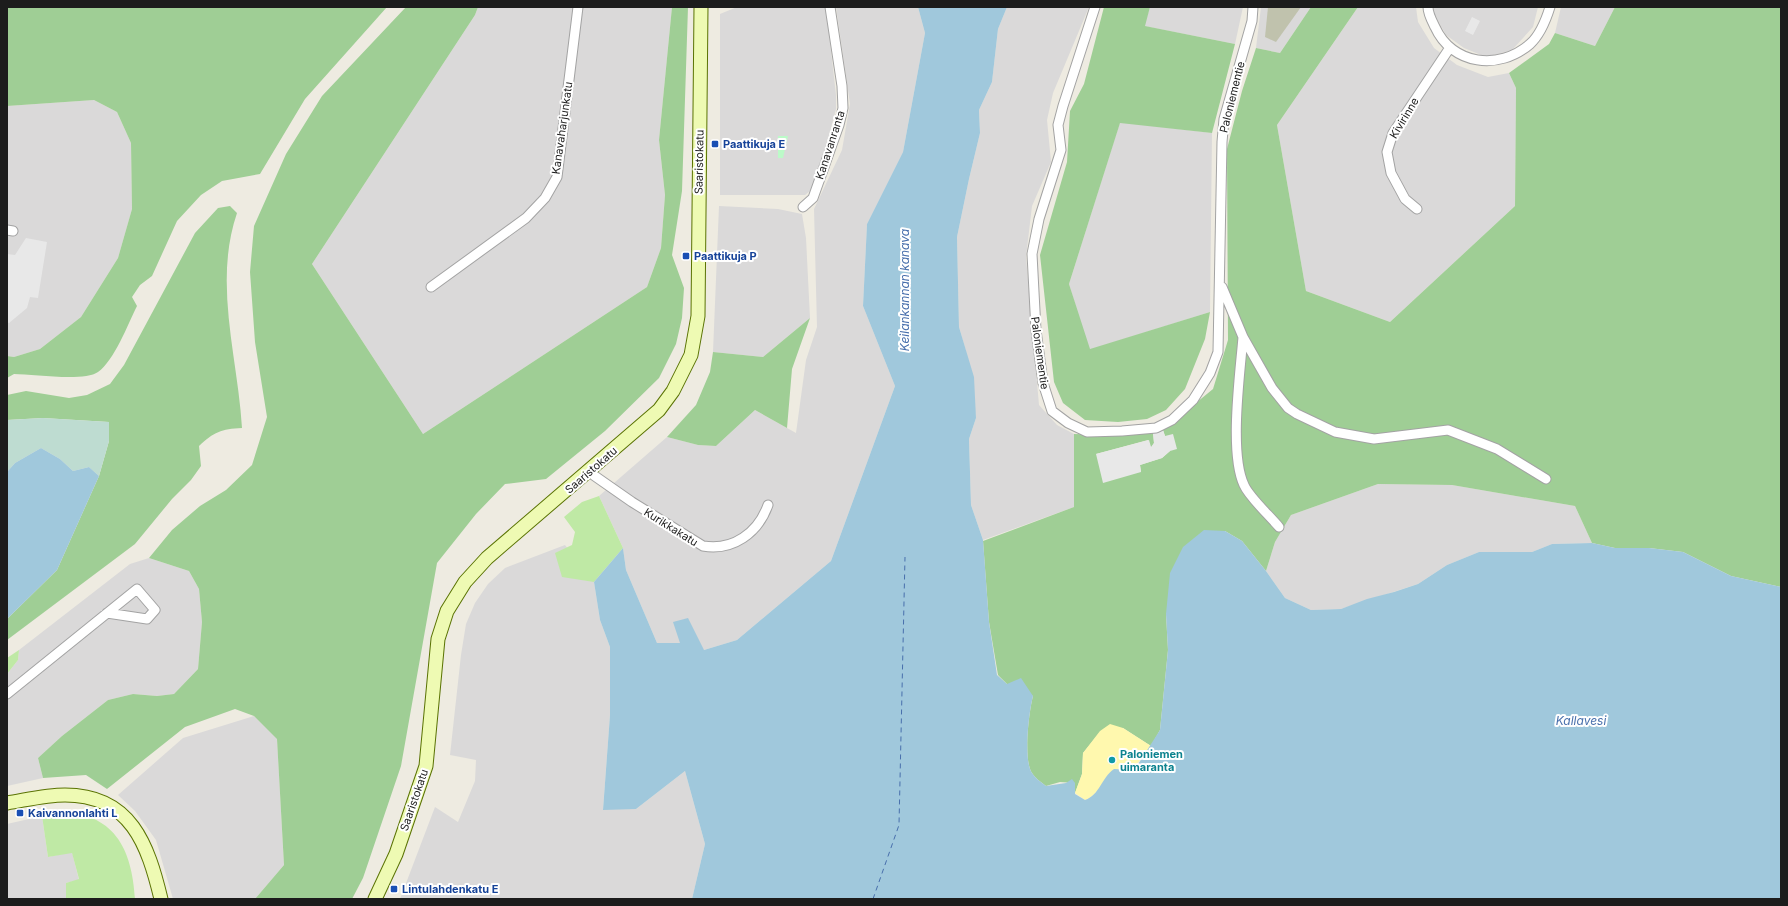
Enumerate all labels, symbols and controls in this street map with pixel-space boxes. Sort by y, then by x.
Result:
street label: Paloniementie [1216,60,1248,134]
street label: Kanavaharjunkatu [549,81,575,175]
street label: Kivirinne [1386,95,1422,141]
street label: Kanavanranta [812,109,848,181]
street label: Saaristokatu [691,130,707,194]
place label: Paattikuja E [723,137,786,151]
marker: Paattikuja E [710,139,720,149]
water label: Keilankannan kanava [897,229,912,351]
place label: Paattikuja P [694,249,757,263]
marker: Paattikuja P [681,251,691,261]
street label: Paloniementie [1028,316,1052,390]
street label: Saaristokatu [562,444,620,496]
street label: Kurikkakatu [641,505,701,549]
water label: Kallavesi [1556,713,1607,728]
place label: Paloniemen uimaranta [1120,747,1183,774]
marker: Paloniemen uimaranta [1107,755,1117,765]
street label: Saaristokatu [397,767,431,833]
place label: Kaivannonlahti L [28,806,118,820]
marker: Kaivannonlahti L [15,808,25,818]
place label: Lintulahdenkatu E [402,882,499,896]
marker: Lintulahdenkatu E [389,884,399,894]

